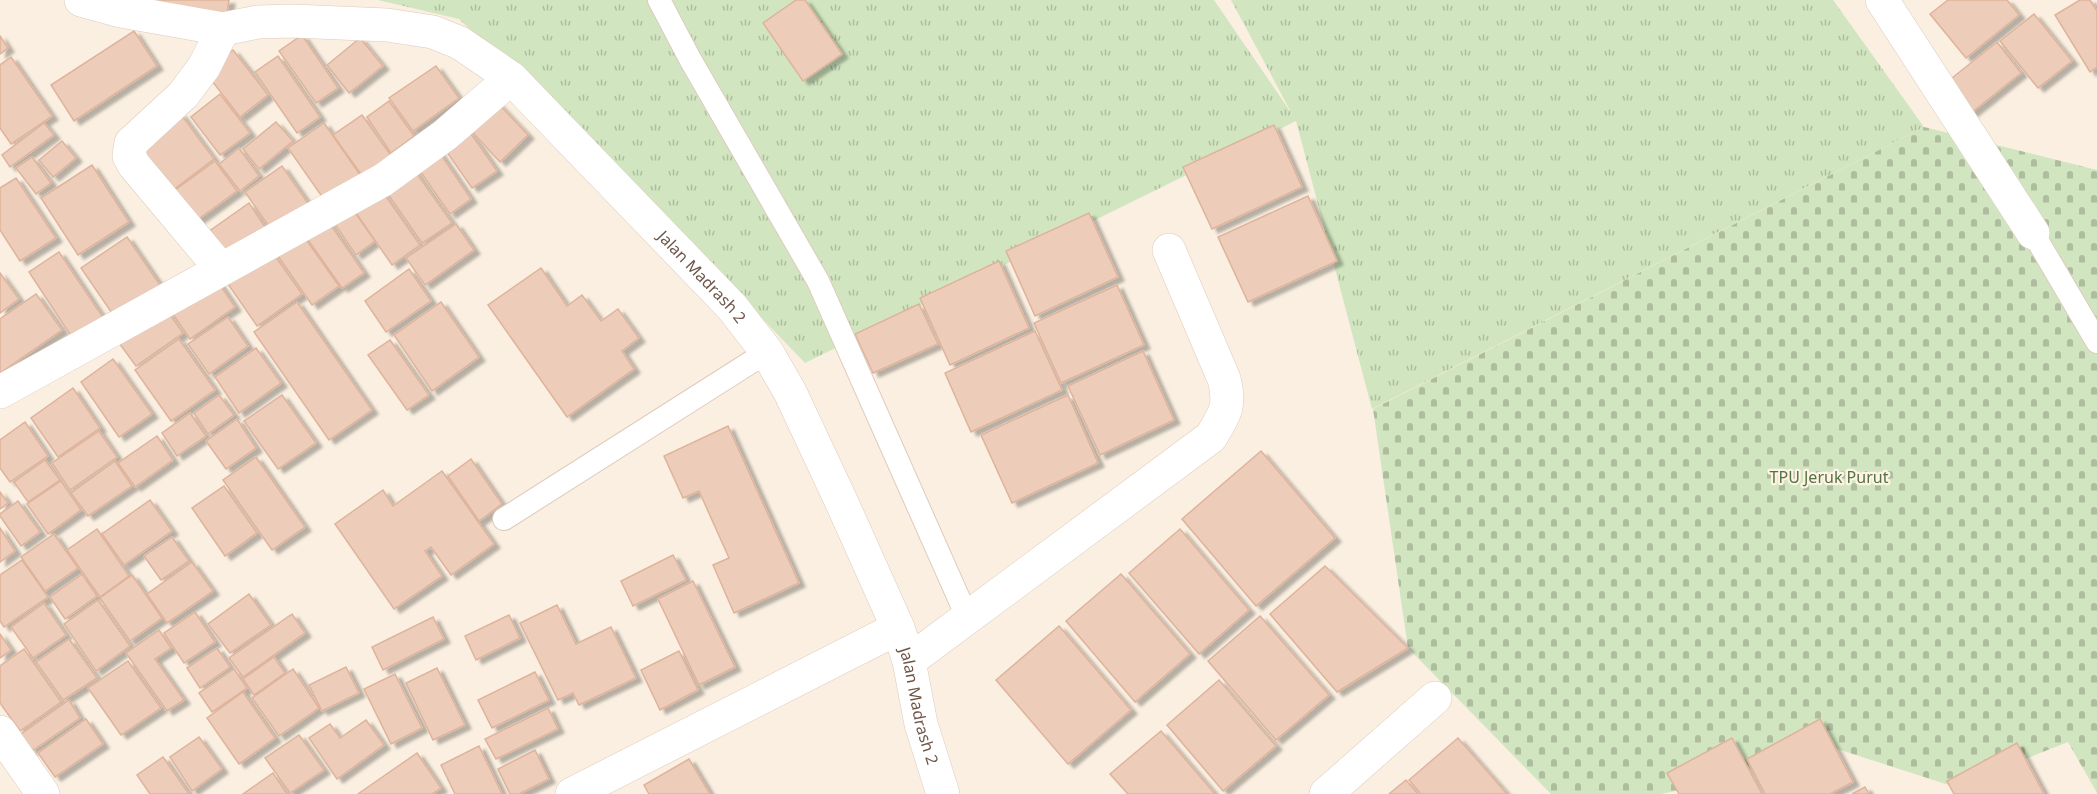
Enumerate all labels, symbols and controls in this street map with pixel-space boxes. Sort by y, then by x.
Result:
street label: Jalan Madrash 2 [651,224,751,327]
park label: TPU Jeruk Purut [1770,466,1889,488]
street label: Jalan Madrash 2 [893,642,944,767]

